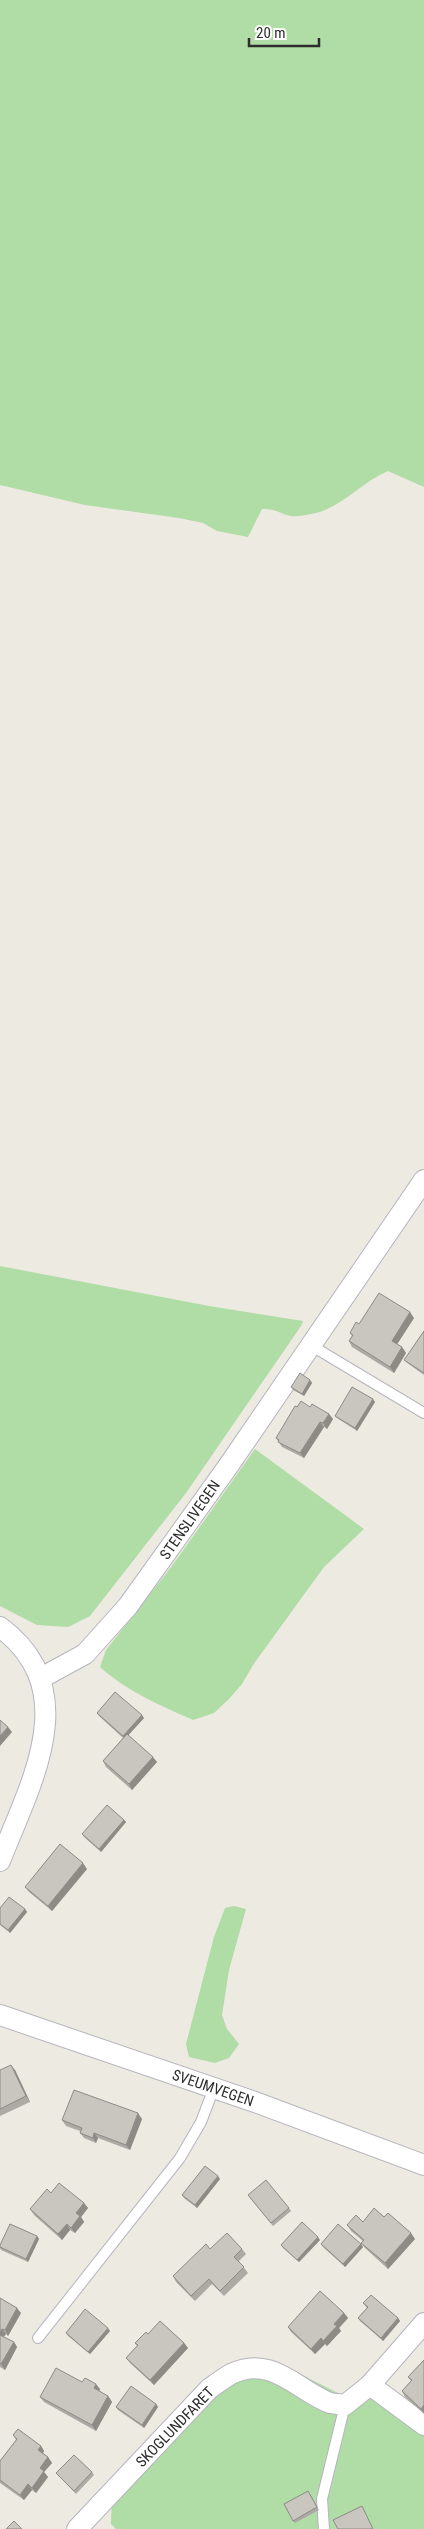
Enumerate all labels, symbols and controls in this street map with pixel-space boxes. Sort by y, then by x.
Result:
scale bar [249,15,319,47]
text: 20 m [256,24,286,42]
street label: STENSLIVEGEN [156,1477,224,1563]
street label: SVEUMVEGEN [170,2066,256,2110]
street label: SKOGLUNDFARET [132,2383,218,2471]

